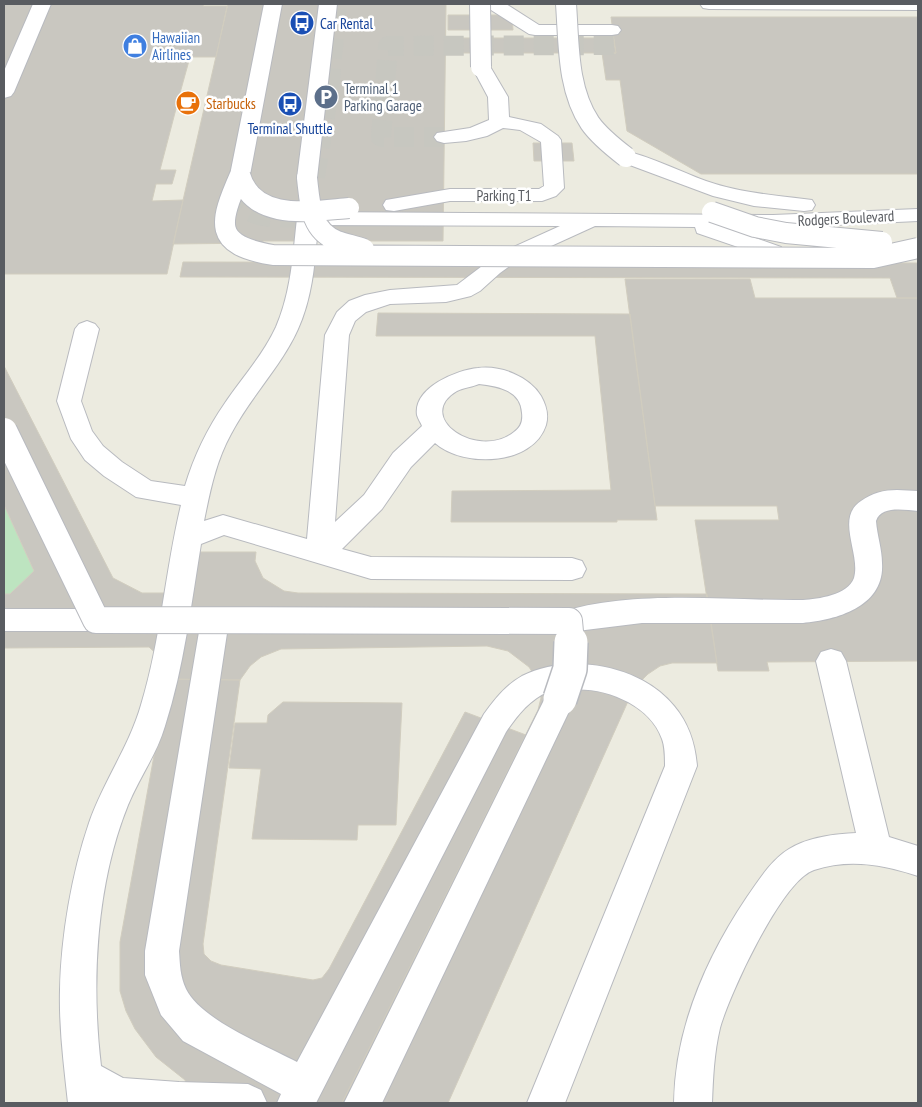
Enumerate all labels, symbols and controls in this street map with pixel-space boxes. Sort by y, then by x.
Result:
bus stop icon: Car Rental [289,10,315,36]
place label: Car Rental [320,14,373,33]
place label: Hawaiian Airlines [152,28,200,64]
shop icon: Hawaiian Airlines [122,33,148,59]
place label: Terminal 1 Parking Garage [344,79,422,115]
parking icon: Terminal 1 Parking Garage [313,84,339,110]
cafe icon: Starbucks [175,90,201,116]
bus stop icon: Terminal Shuttle [277,91,303,117]
place label: Starbucks [206,94,256,113]
place label: Terminal Shuttle [247,119,333,138]
street label: Parking T1 [477,186,531,205]
street label: Rodgers Boulevard [797,206,895,230]

